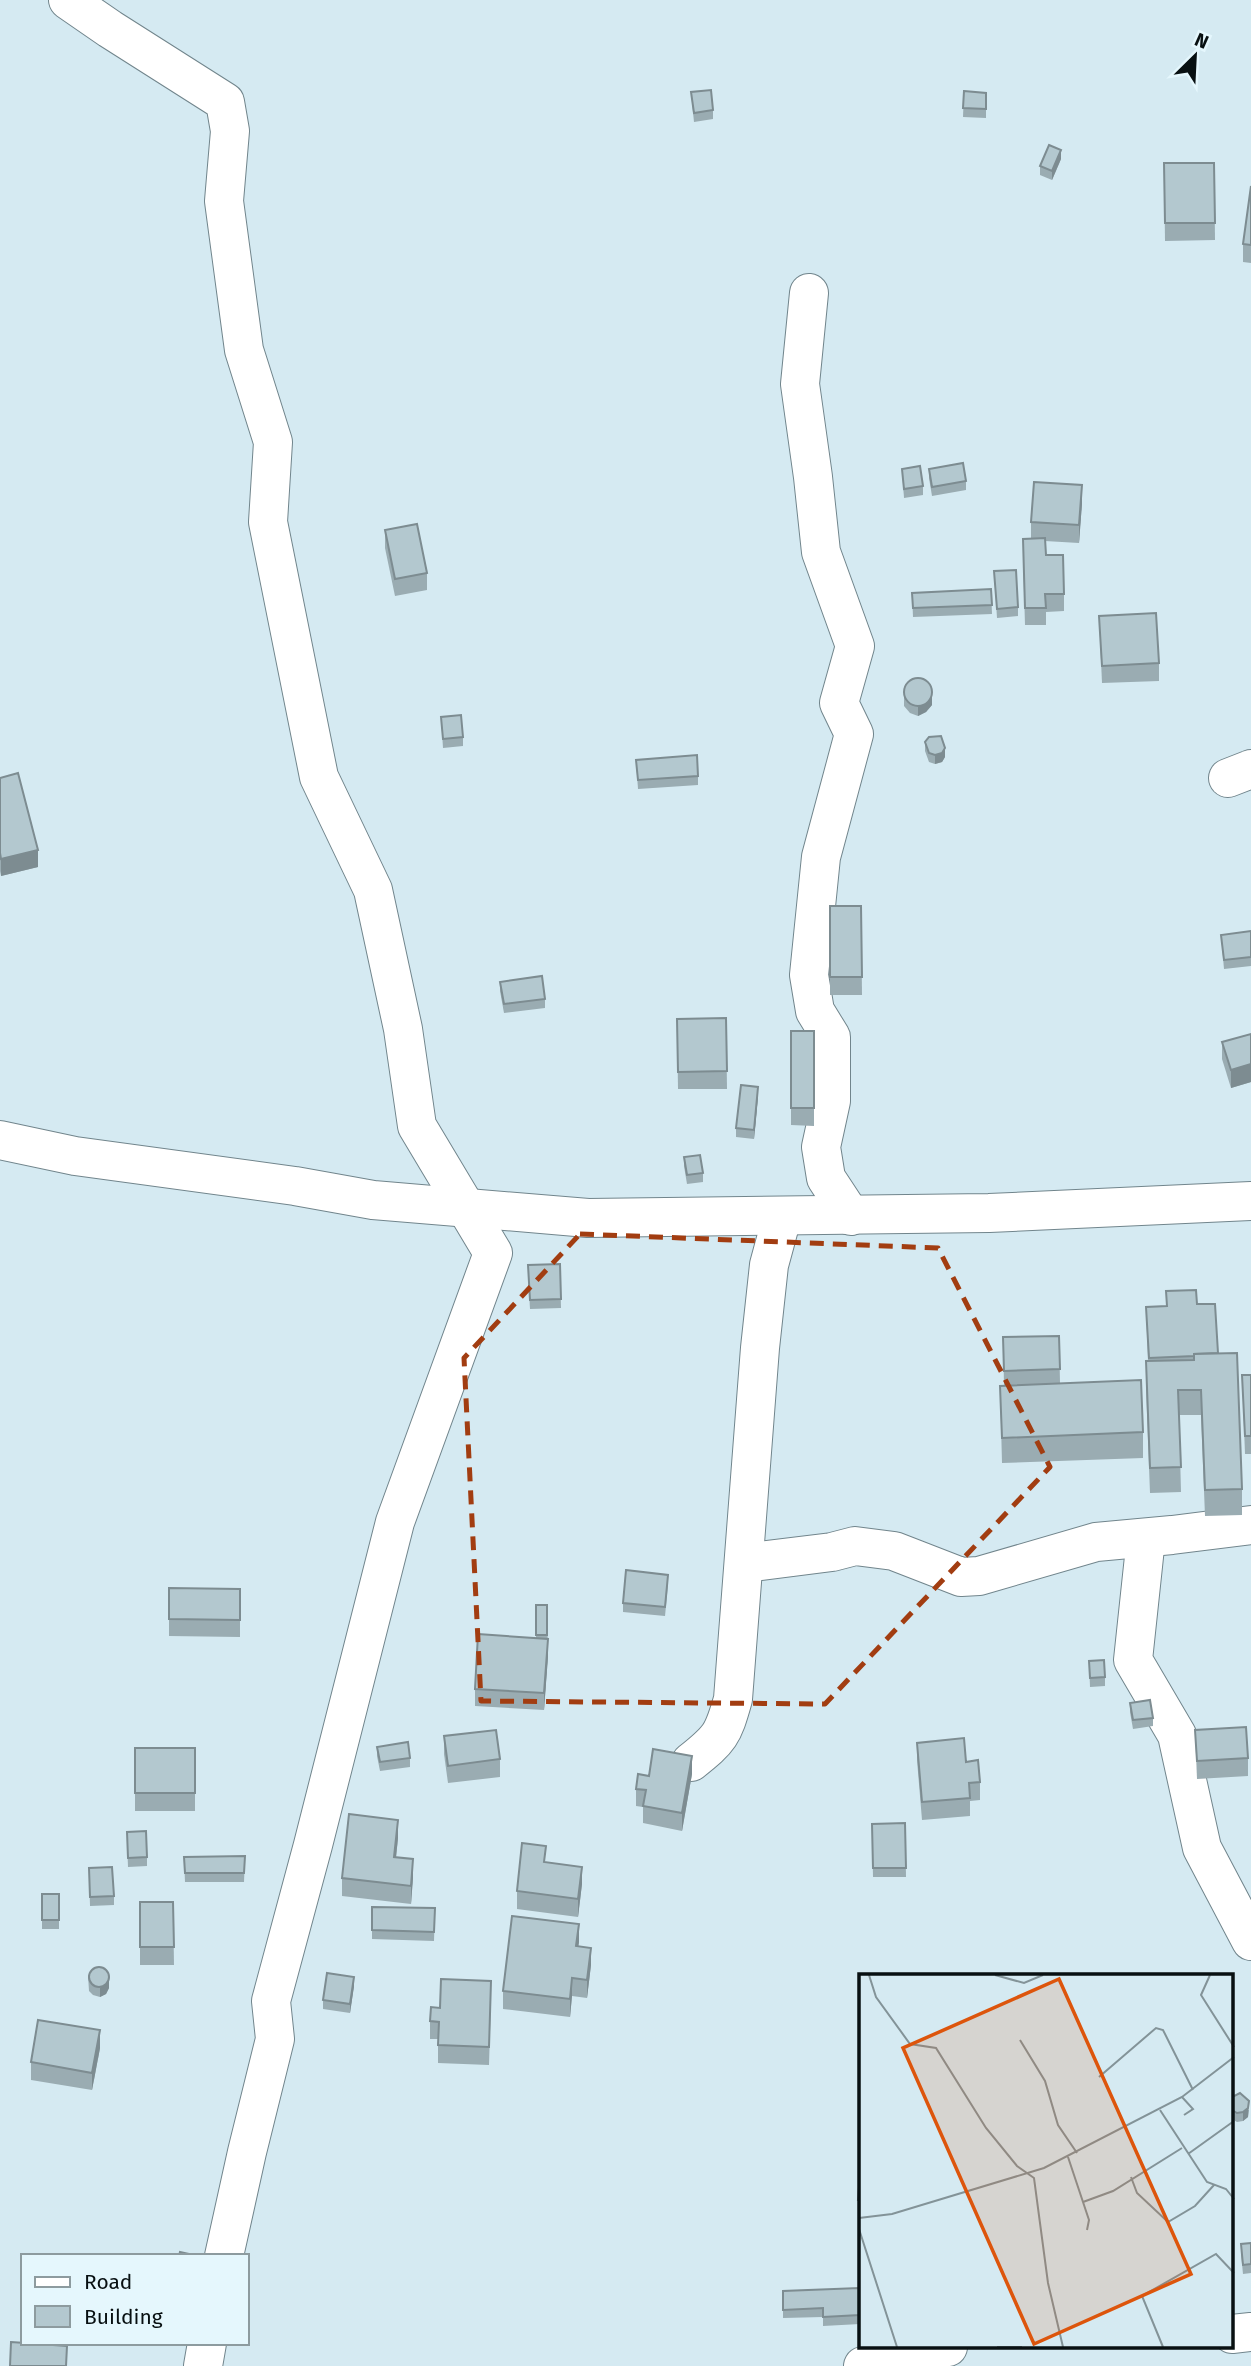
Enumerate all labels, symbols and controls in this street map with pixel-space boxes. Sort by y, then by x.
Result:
north arrow [1160,21,1230,91]
text: N [1191,28,1212,54]
inset map [859,1974,1234,2348]
legend [21,2254,248,2345]
text: Road [84,2269,132,2295]
text: Building [84,2304,163,2330]

